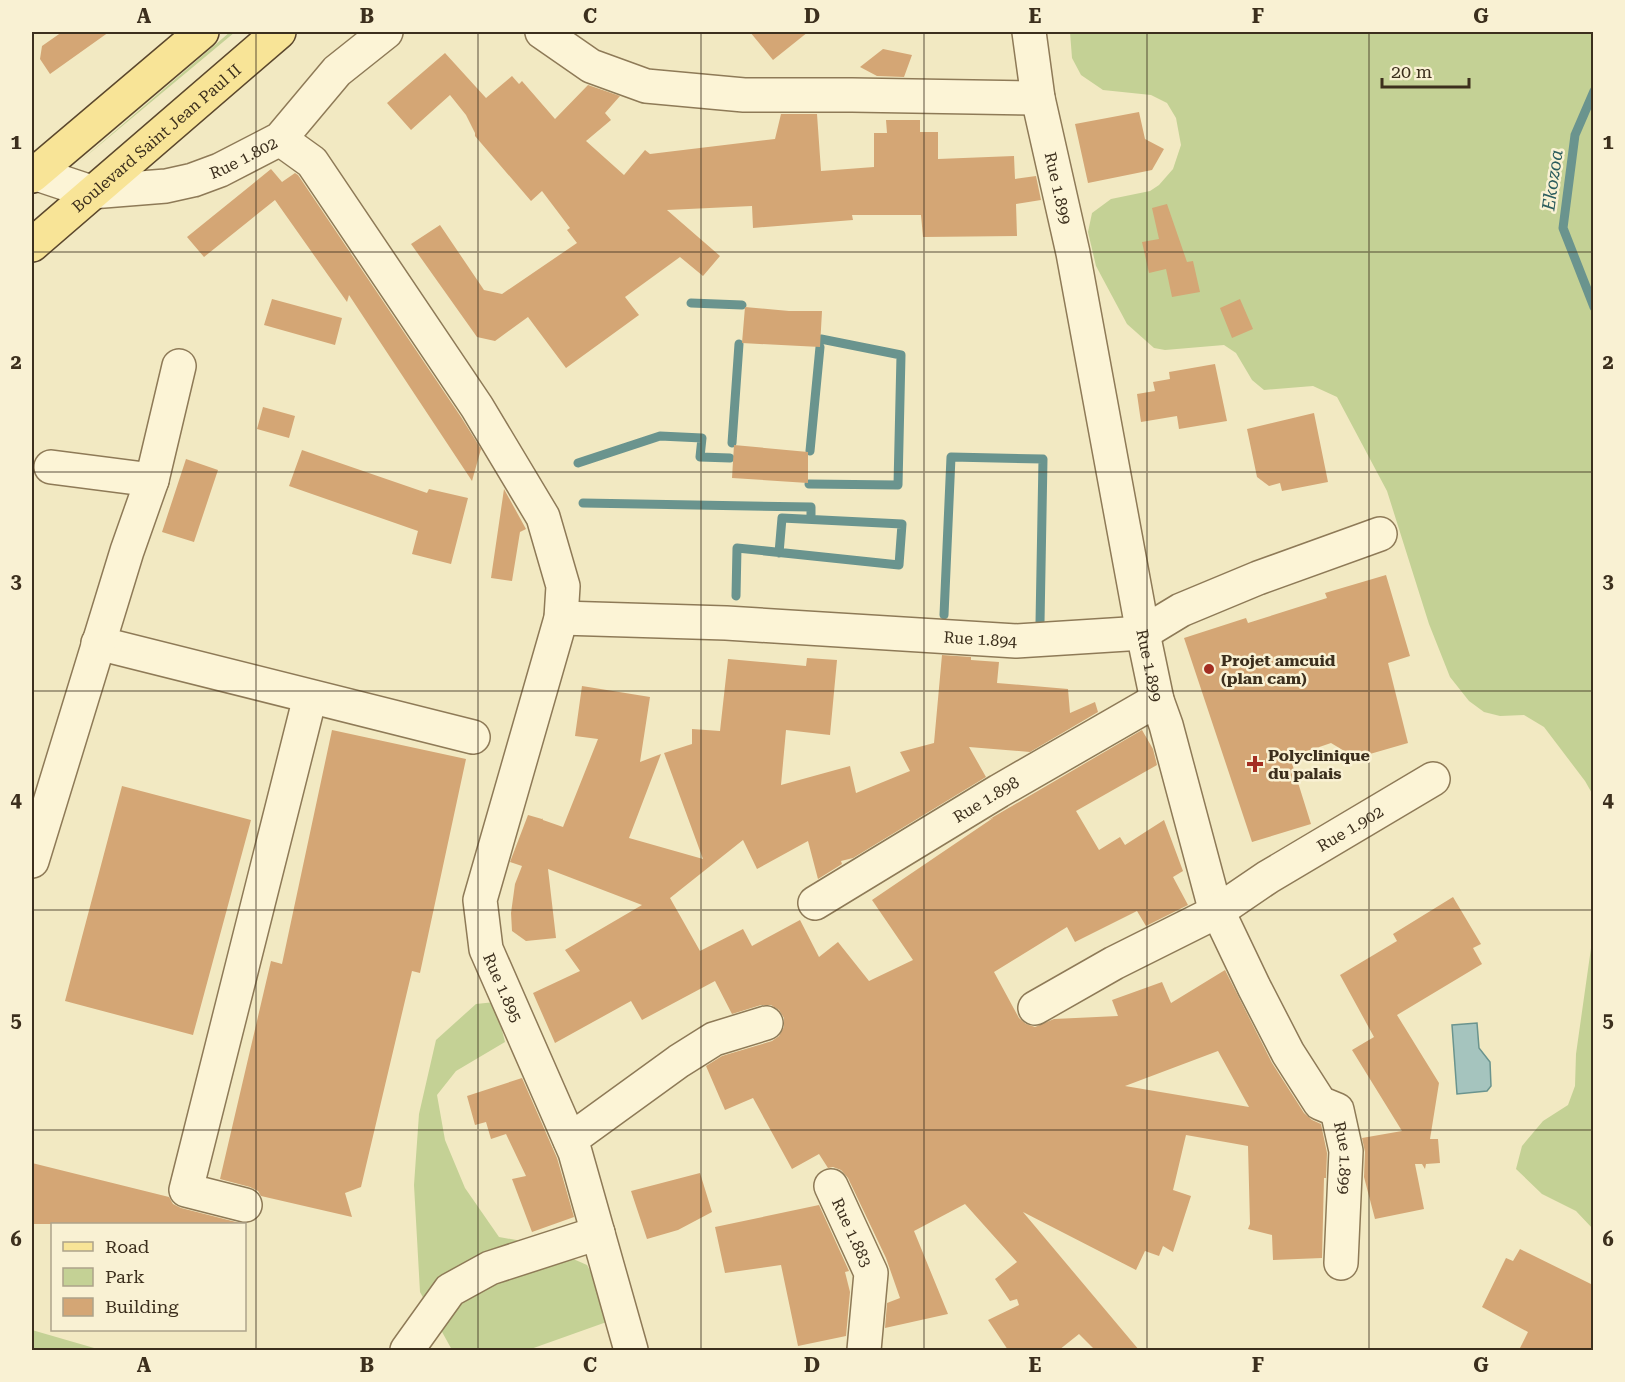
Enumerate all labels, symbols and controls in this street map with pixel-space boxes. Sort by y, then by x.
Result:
text: A [137,4,152,28]
text: B [360,4,374,28]
text: C [583,4,597,28]
text: D [804,4,820,28]
text: E [1029,4,1042,28]
text: F [1252,4,1264,28]
text: G [1473,4,1489,28]
scale bar [1382,51,1469,89]
street label: Boulevard Saint Jean Paul II [68,60,245,216]
text: 20 m [1391,61,1432,82]
text: 1 [10,130,22,154]
text: 1 [1602,130,1614,154]
street label: Rue 1.802 [207,133,280,183]
water label: Ekozoa [1537,148,1567,213]
street label: Rue 1.899 [1041,150,1076,226]
text: 2 [10,350,22,374]
text: 2 [1602,350,1614,374]
text: 3 [10,569,22,593]
text: 3 [1602,569,1614,593]
street label: Rue 1.894 [943,627,1018,651]
street label: Rue 1.899 [1133,627,1167,703]
place label: Projet amcuid (plan cam) [1221,651,1336,688]
marker: Projet amcuid (plan cam) [1202,662,1216,676]
place label: Polyclinique du palais [1268,746,1370,783]
marker: Polyclinique du palais [1246,755,1264,773]
street label: Rue 1.898 [949,772,1022,826]
text: 4 [10,788,22,812]
text: 4 [1602,788,1614,812]
street label: Rue 1.902 [1313,801,1387,855]
street label: Rue 1.895 [479,950,526,1025]
text: 5 [10,1008,22,1032]
text: 5 [1602,1008,1614,1032]
street label: Rue 1.899 [1330,1120,1356,1195]
street label: Rue 1.883 [828,1195,876,1270]
legend [51,1223,246,1331]
text: 6 [10,1227,22,1251]
text: 6 [1602,1227,1614,1251]
text: Road [105,1236,150,1257]
text: Park [105,1266,145,1287]
text: Building [105,1296,179,1317]
text: A [137,1353,152,1377]
text: B [360,1353,374,1377]
text: C [583,1353,597,1377]
text: D [804,1353,820,1377]
text: E [1029,1353,1042,1377]
text: F [1252,1353,1264,1377]
text: G [1473,1353,1489,1377]

